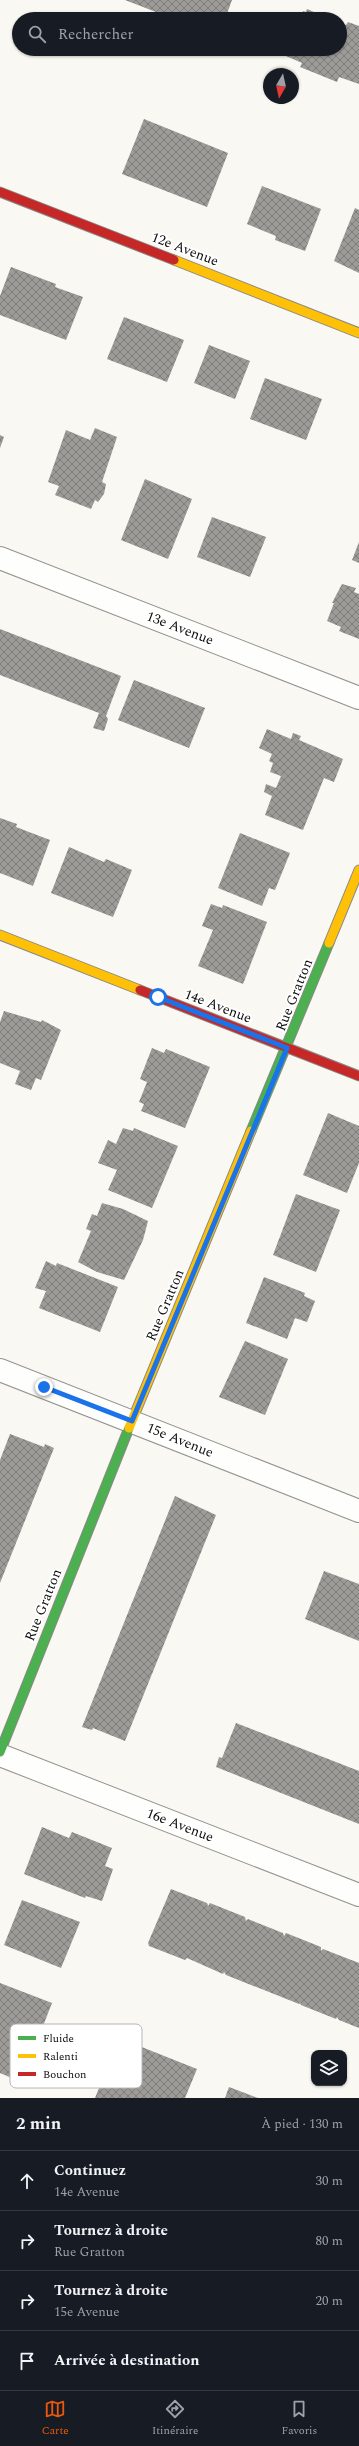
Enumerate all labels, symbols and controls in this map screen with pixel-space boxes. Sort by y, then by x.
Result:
search box [12,12,347,56]
icon: search [26,23,48,45]
text: Rechercher [58,23,133,46]
north arrow [263,68,299,104]
street label: 12e Avenue [148,227,222,272]
street label: 13e Avenue [143,606,217,651]
street label: Rue Gratton [270,956,318,1034]
street label: 14e Avenue [181,984,255,1029]
route start [149,988,167,1006]
street label: Rue Gratton [140,1266,190,1344]
route end [35,1378,53,1396]
street label: 15e Avenue [143,1417,217,1463]
street label: Rue Gratton [19,1566,67,1644]
street label: 16e Avenue [143,1803,217,1848]
legend [10,2024,142,2088]
text: Fluide [43,2030,74,2047]
text: Ralenti [43,2048,78,2065]
map controls [311,2050,347,2086]
button: layers [311,2050,347,2086]
text: Bouchon [43,2066,86,2083]
text: 2 min [16,2111,61,2137]
text: À pied · 130 m [261,2114,343,2134]
text: Continuez [54,2159,126,2182]
icon: ahead [16,2170,38,2192]
text: 30 m [316,2171,343,2191]
text: 14e Avenue [54,2182,119,2202]
text: Tournez à droite [54,2219,168,2242]
icon: right [16,2230,38,2252]
text: 80 m [316,2231,343,2251]
text: Rue Gratton [54,2242,125,2262]
text: Tournez à droite [54,2279,168,2302]
icon: right [16,2290,38,2312]
text: 20 m [316,2291,343,2311]
text: 15e Avenue [54,2302,119,2322]
text: Arrivée à destination [54,2349,200,2372]
icon: arrive [16,2350,38,2372]
tab: Carte [42,2398,69,2439]
tab: Itinéraire [152,2398,198,2439]
tab: Favoris [282,2398,317,2439]

